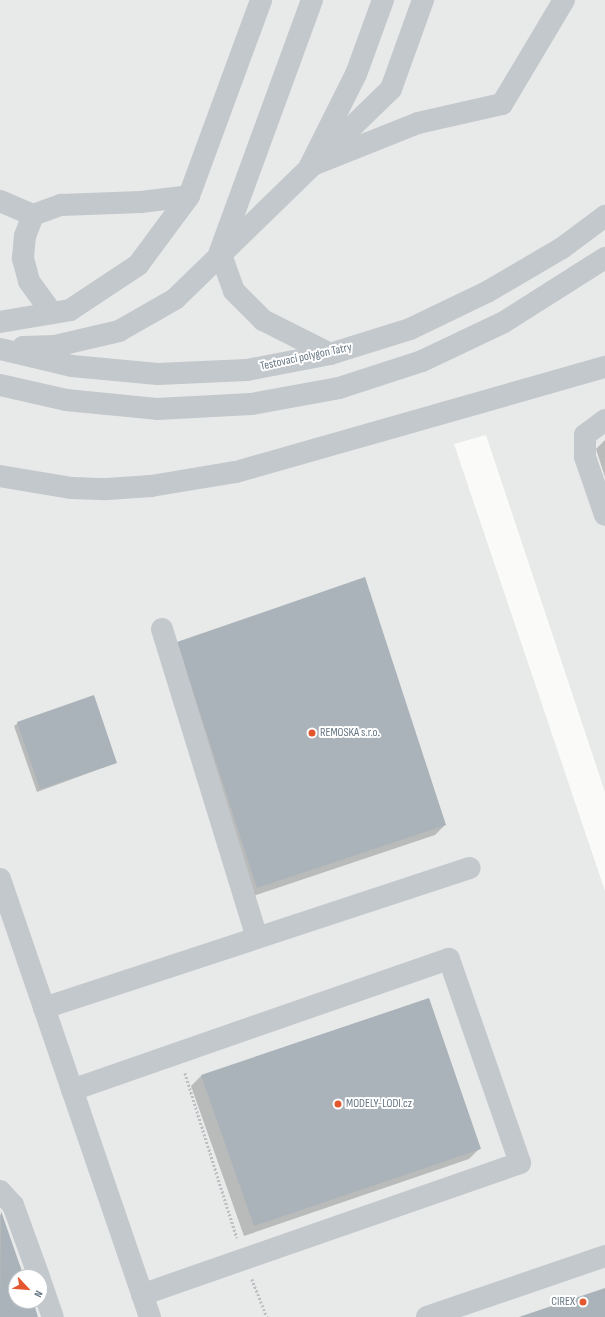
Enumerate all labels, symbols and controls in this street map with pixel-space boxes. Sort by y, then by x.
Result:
street label: Testovací polygon Tatry [259,340,353,374]
place label: REMOSKA s.r.o. [320,726,380,740]
marker: REMOSKA s.r.o. [307,728,317,738]
place label: MODELY-LODI.cz [346,1097,412,1111]
marker: MODELY-LODI.cz [333,1099,343,1109]
north arrow [8,1269,48,1309]
text: N [31,1289,45,1300]
place label: CIREX [551,1295,575,1309]
marker: CIREX [578,1297,588,1307]

